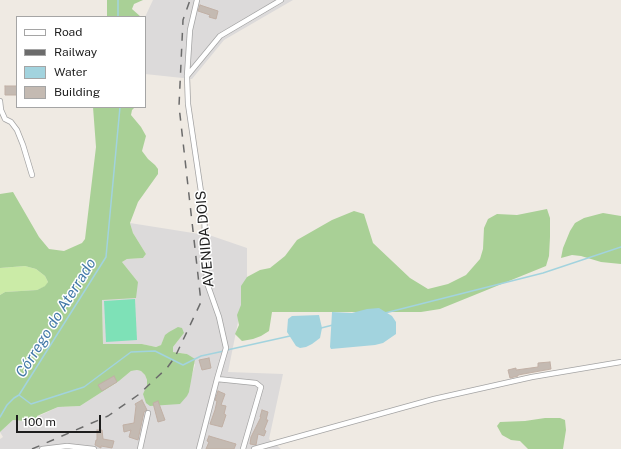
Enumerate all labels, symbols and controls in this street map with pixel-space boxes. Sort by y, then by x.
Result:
legend [16,16,146,108]
text: Road [54,25,82,39]
text: Railway [54,45,97,59]
text: Water [54,65,87,79]
text: Building [54,85,100,99]
street label: AVENIDA DOIS [192,190,218,288]
water label: Córrego do Aterrado [12,255,100,381]
scale bar [18,407,103,433]
text: 100 m [23,415,56,429]

